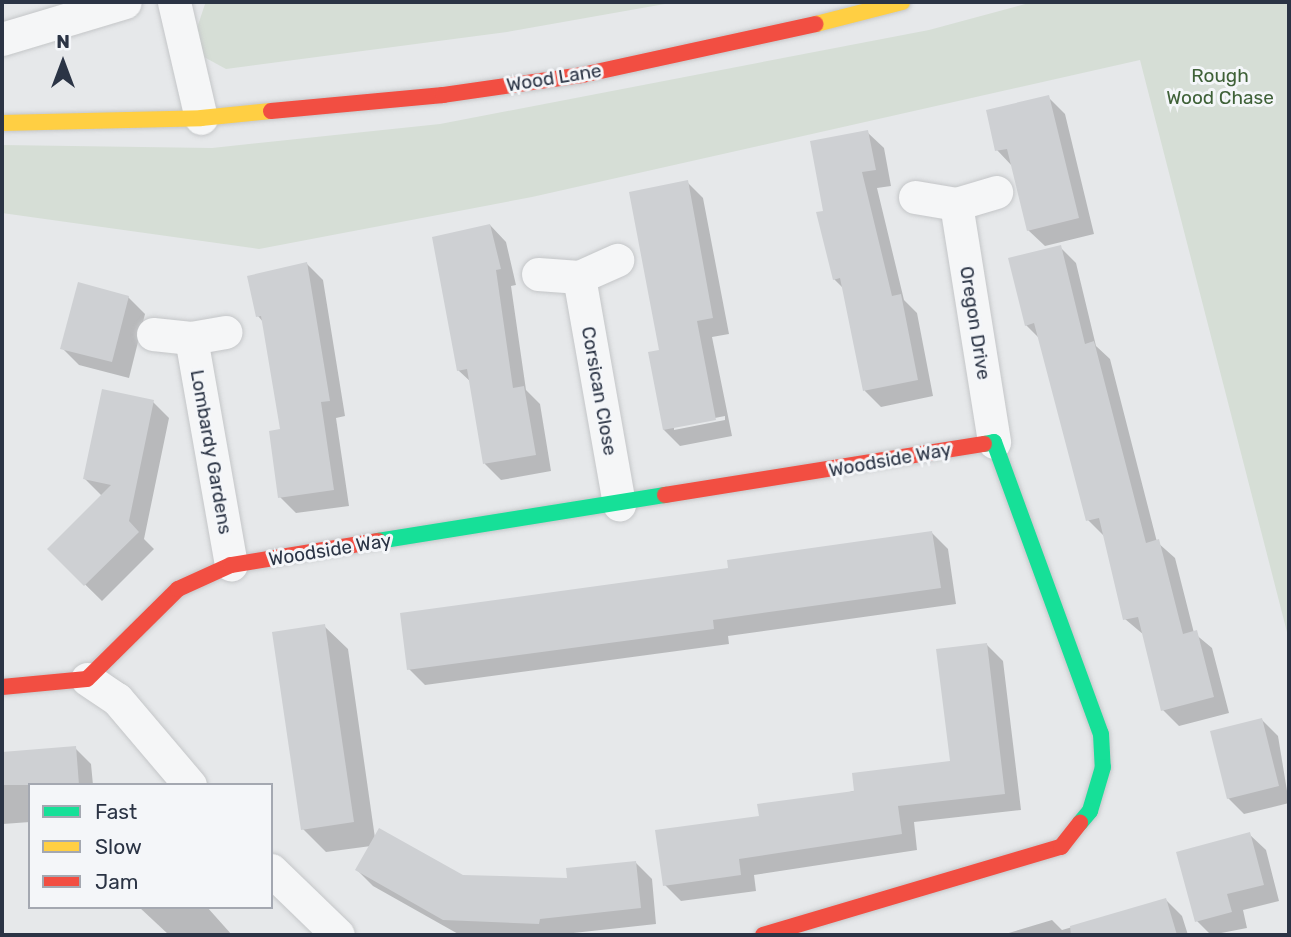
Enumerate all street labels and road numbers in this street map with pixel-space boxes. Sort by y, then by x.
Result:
street label: Wood Lane [505,59,603,97]
street label: Oregon Drive [955,265,995,381]
street label: Corsican Close [576,325,622,457]
street label: Lombardy Gardens [185,368,237,536]
street label: Woodside Way [827,438,953,482]
street label: Woodside Way [267,529,393,571]

